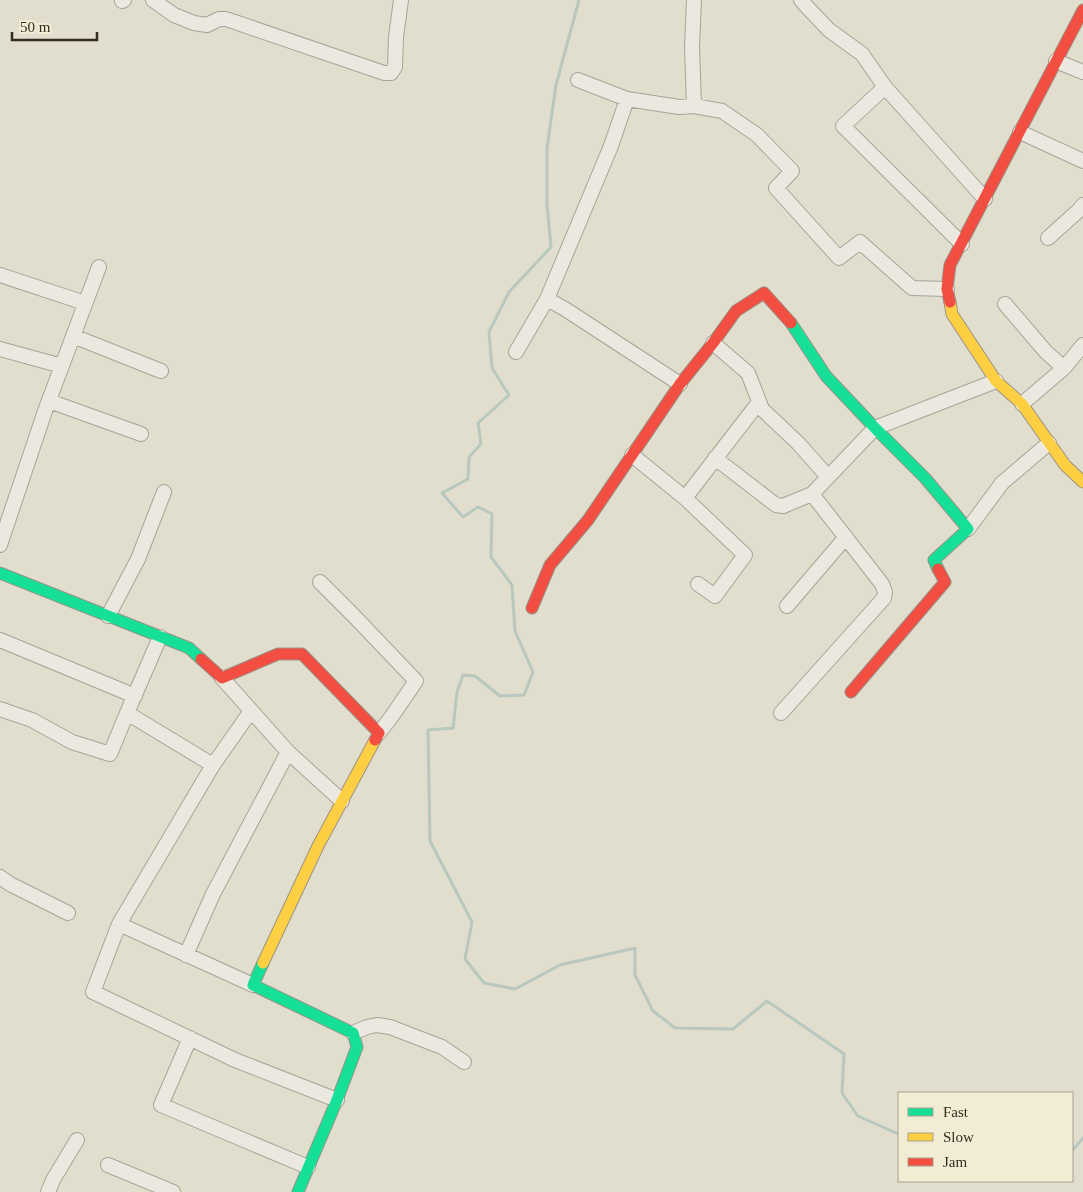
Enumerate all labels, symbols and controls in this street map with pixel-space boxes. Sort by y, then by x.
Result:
scale bar [12,10,98,42]
text: 50 m [20,19,51,35]
legend [898,1092,1073,1182]
text: Fast [943,1104,969,1120]
text: Slow [943,1129,974,1145]
text: Jam [943,1154,967,1170]

